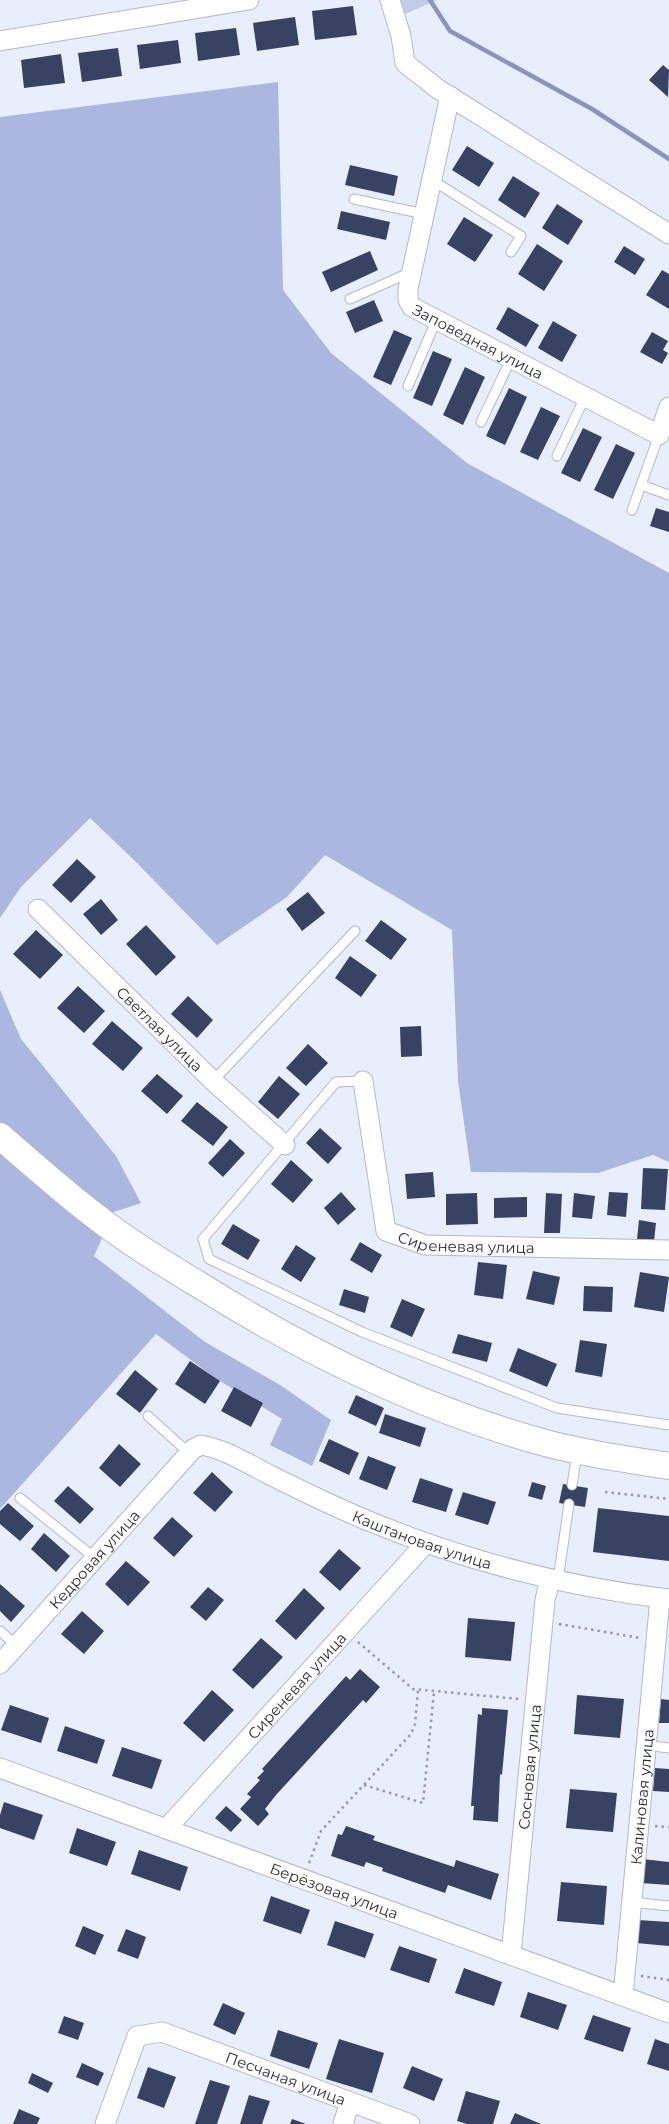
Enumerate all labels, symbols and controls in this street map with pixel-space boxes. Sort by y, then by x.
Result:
street label: Заповедная улица [410,300,547,383]
street label: Светлая улица [113,982,207,1075]
street label: Сиреневая улица [395,1227,535,1257]
street label: Кедровая улица [45,1506,144,1613]
street label: Каштановая улица [350,1506,494,1573]
street label: Сиреневая улица [243,1628,350,1743]
street label: Сосновая улица [514,1703,544,1830]
street label: Калиновая улица [626,1728,657,1866]
street label: Берёзовая улица [268,1858,401,1923]
street label: Песчаная улица [223,2047,348,2109]

